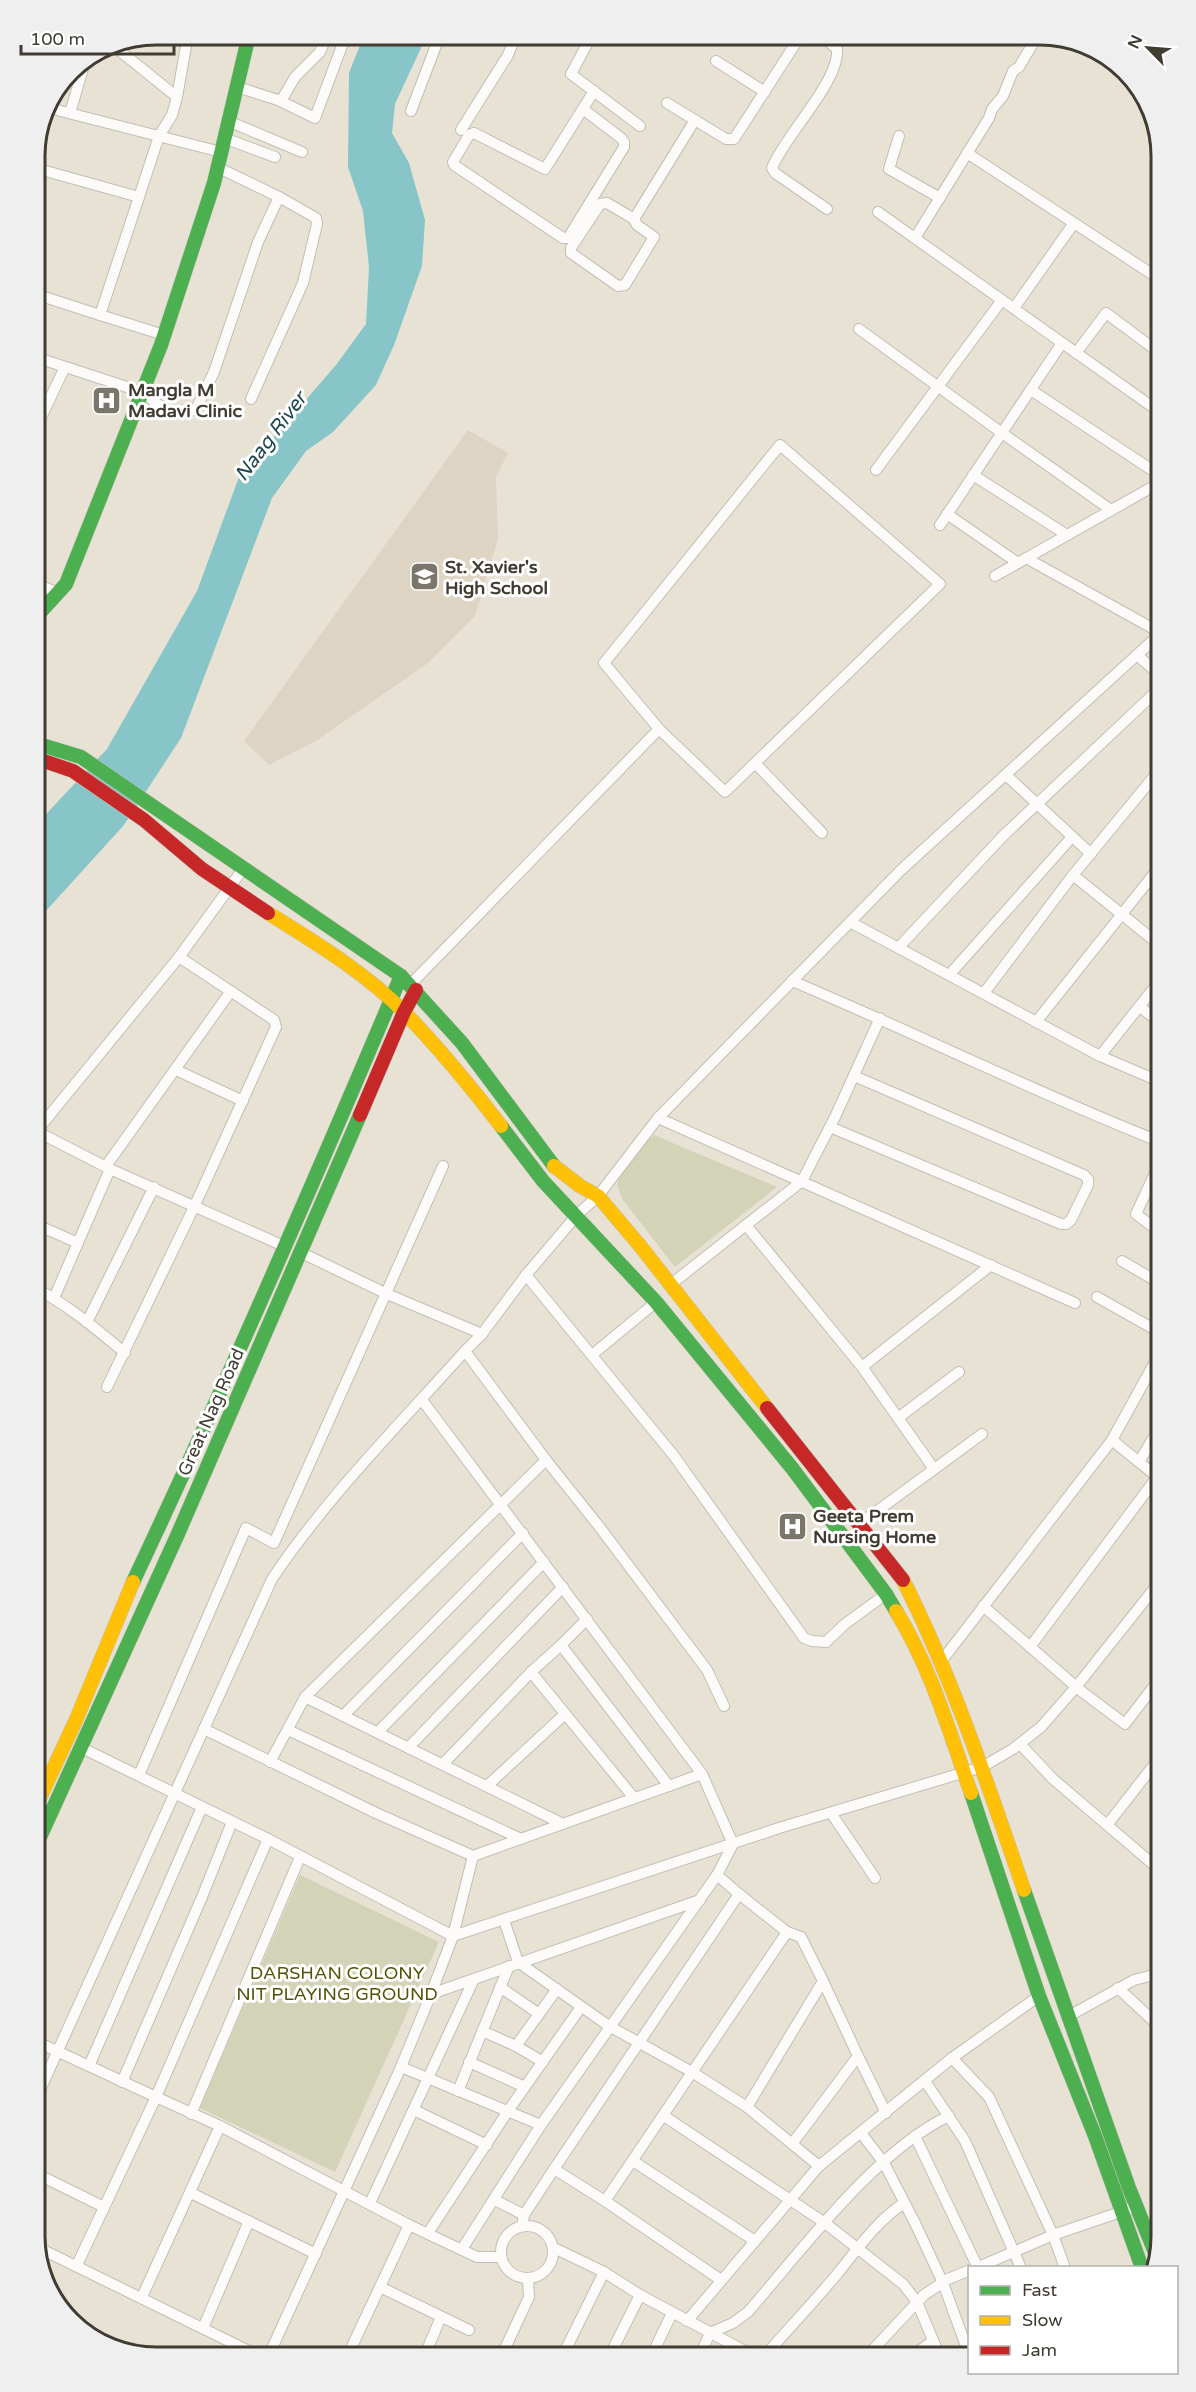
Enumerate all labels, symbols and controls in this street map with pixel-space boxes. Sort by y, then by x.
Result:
scale bar [21,18,174,56]
north arrow [1118,18,1178,78]
text: 100 m [30,28,85,50]
text: N [1124,32,1147,52]
place label: Mangla M Madavi Clinic [128,379,242,422]
hospital icon: Mangla M Madavi Clinic [91,384,123,416]
water label: Naag River [230,386,314,486]
place label: St. Xavier's High School [445,556,548,599]
school or university icon: St. Xavier's High School [408,561,440,593]
street label: Great Nag Road [173,1345,249,1479]
place label: Geeta Prem Nursing Home [813,1505,936,1548]
hospital icon: Geeta Prem Nursing Home [776,1510,808,1542]
park label: DARSHAN COLONY NIT PLAYING GROUND [236,1962,438,2005]
legend [968,2266,1178,2374]
text: Fast [1022,2279,1057,2301]
text: Slow [1022,2309,1063,2331]
text: Jam [1022,2339,1057,2361]

